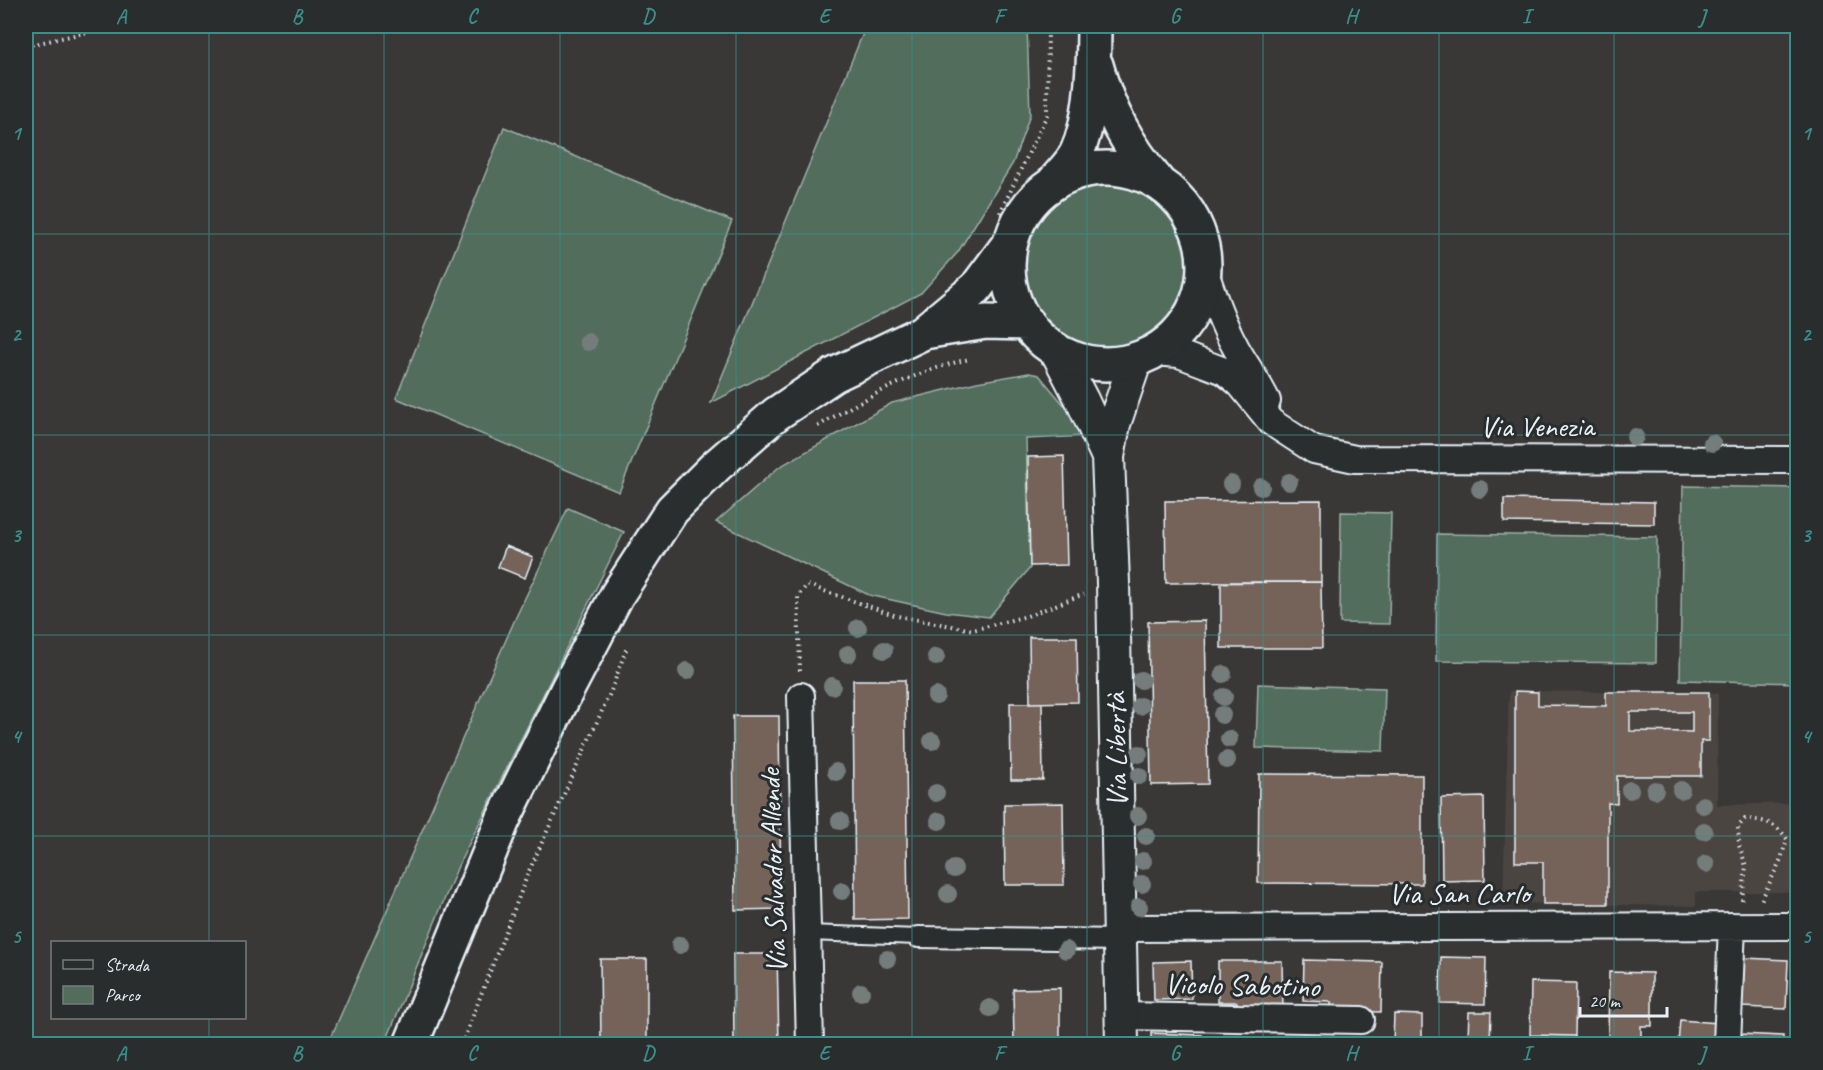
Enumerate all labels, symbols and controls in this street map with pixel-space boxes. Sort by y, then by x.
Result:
text: A [116,4,128,29]
text: B [292,4,304,29]
text: C [467,4,479,29]
text: D [642,4,656,29]
text: E [819,4,833,29]
text: F [994,4,1008,29]
text: G [1170,4,1183,29]
text: H [1345,4,1360,29]
text: I [1522,4,1535,29]
text: J [1697,4,1709,29]
text: 1 [12,121,23,146]
text: 1 [1802,121,1813,146]
text: 2 [12,322,23,347]
text: 2 [1802,322,1813,347]
street label: Via Venezia [1480,407,1597,445]
text: 3 [12,523,23,548]
text: 3 [1802,523,1813,548]
street label: Via Libertà [1096,690,1136,808]
text: 4 [12,724,24,749]
text: 4 [1802,724,1814,749]
street label: Via Salvador Allende [750,766,796,974]
street label: Via San Carlo [1388,874,1533,912]
text: 5 [12,924,23,949]
text: 5 [1802,924,1813,949]
legend [51,941,246,1019]
text: Strada [105,954,150,976]
street label: Vicolo Sabotino [1164,965,1321,1005]
scale bar [1580,980,1667,1018]
text: Parco [105,984,141,1006]
text: 20 m [1589,990,1622,1012]
text: A [116,1041,128,1066]
text: B [292,1041,304,1066]
text: C [467,1041,479,1066]
text: D [642,1041,656,1066]
text: E [819,1041,833,1066]
text: F [994,1041,1008,1066]
text: G [1170,1041,1183,1066]
text: H [1345,1041,1360,1066]
text: I [1522,1041,1535,1066]
text: J [1697,1041,1709,1066]

